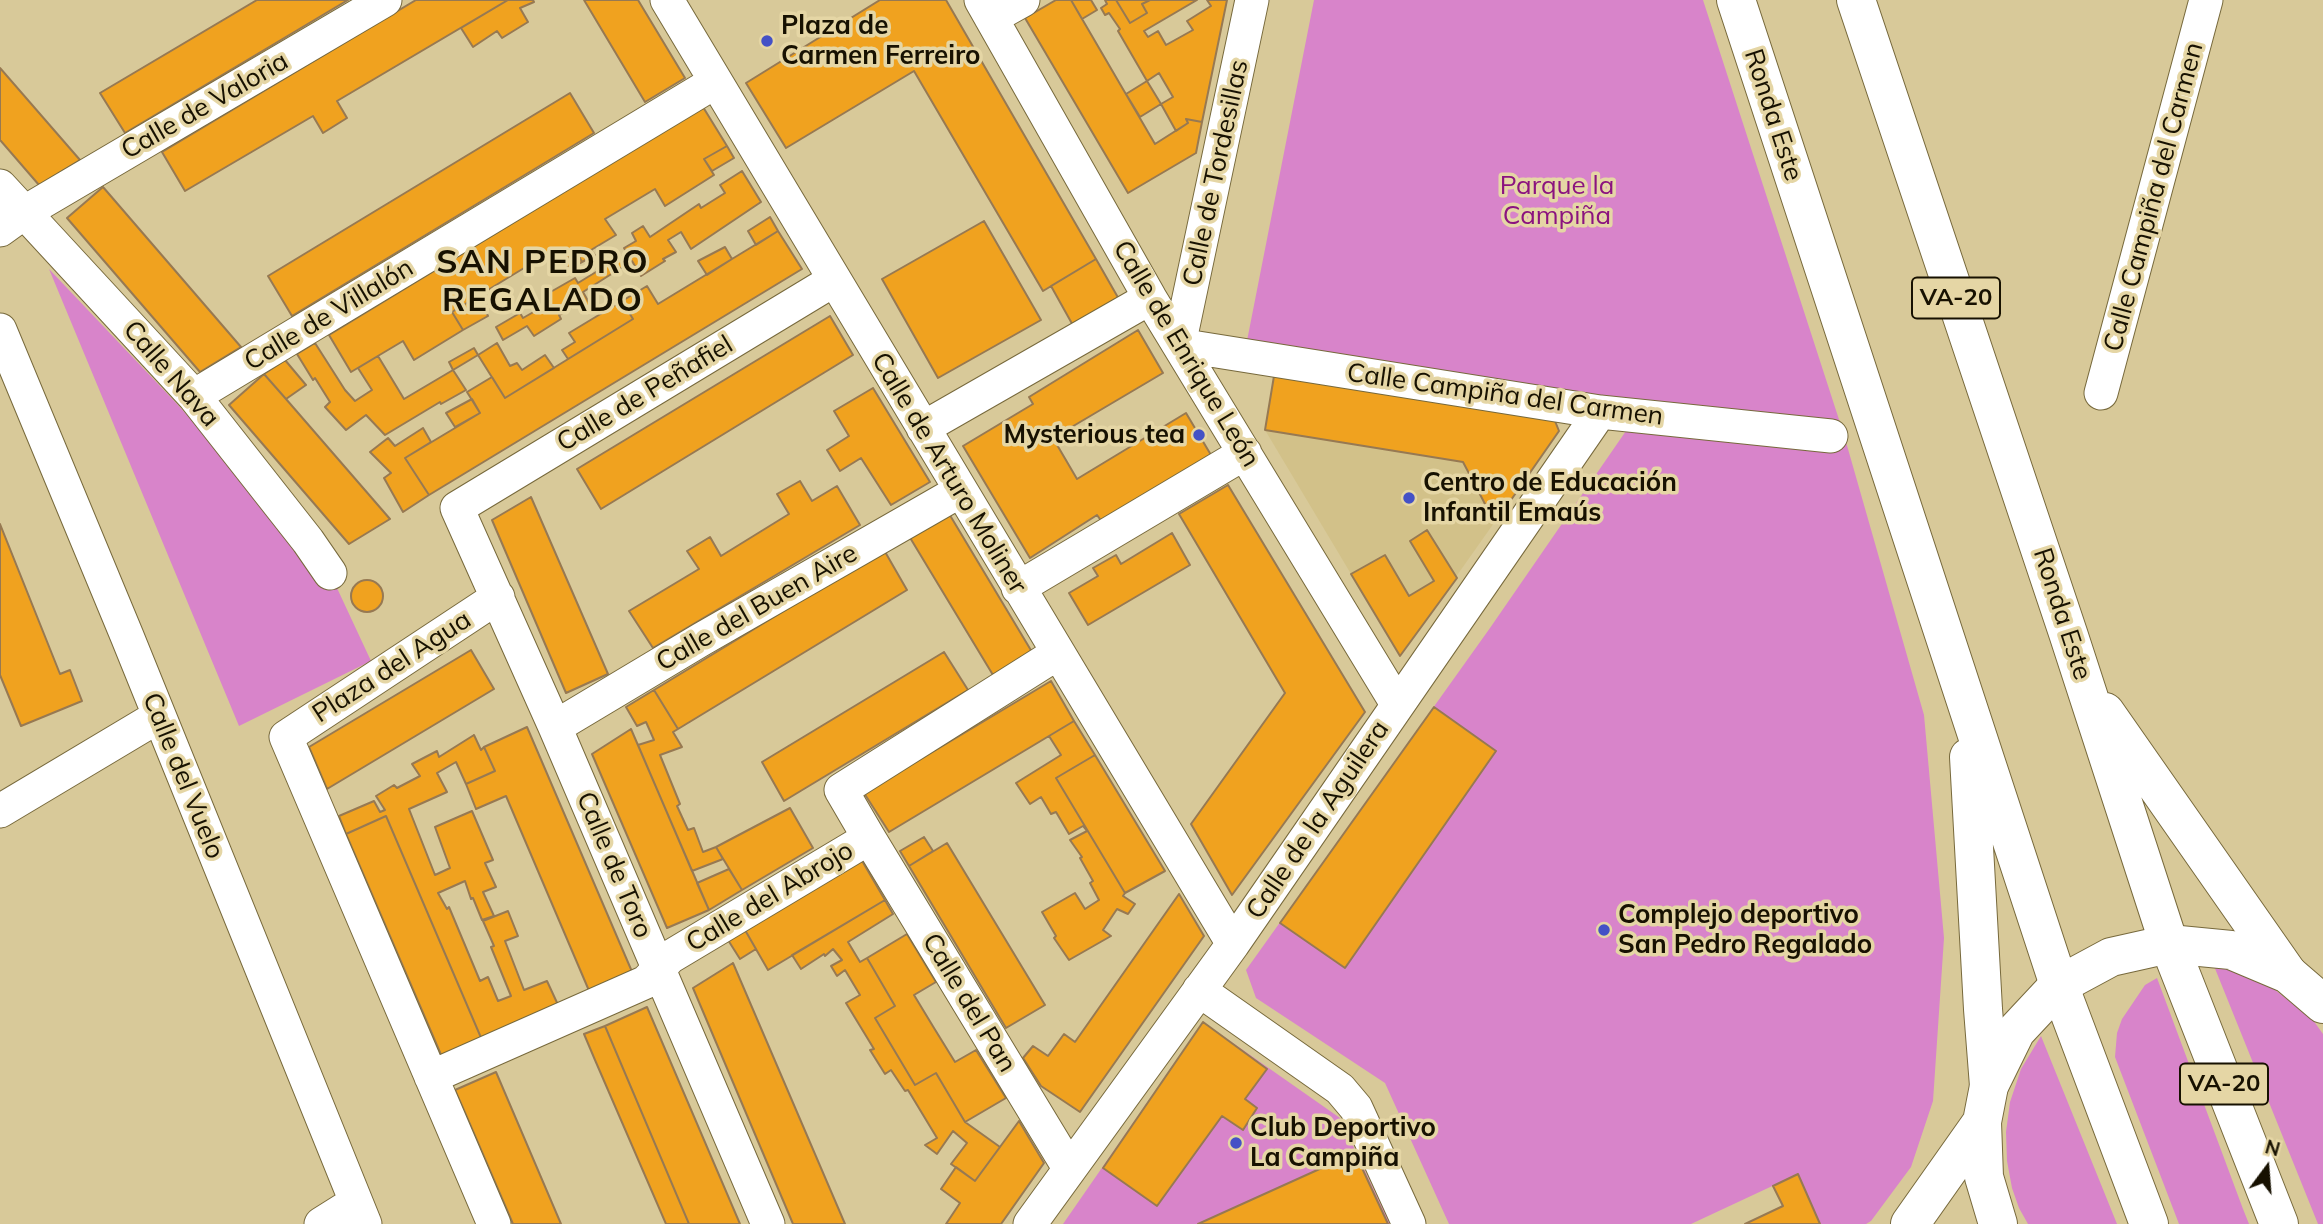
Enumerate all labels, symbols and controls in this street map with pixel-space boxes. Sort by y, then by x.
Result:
place label: Plaza de Carmen Ferreiro [781,10,980,72]
marker: Plaza de Carmen Ferreiro [759,33,775,49]
street label: Calle Campiña del Carmen [2098,39,2210,355]
street label: Ronda Este [1737,45,1809,185]
street label: Calle de Valoria [116,46,294,166]
street label: Calle de Tordesillas [1177,57,1255,289]
park label: Parque la Campiña [1500,170,1614,232]
street label: Calle de Enrique León [1106,235,1266,473]
district label: SAN PEDRO REGALADO [437,243,649,321]
street label: Calle de Villalón [239,252,419,378]
road number: VA-20 [1912,278,2000,318]
street label: Calle Nava [116,315,226,433]
street label: Calle de Peñafiel [552,329,738,459]
street label: Calle de Arturo Moliner [865,347,1033,599]
street label: Calle Campiña del Carmen [1345,357,1665,433]
place label: Mysterious tea [1004,419,1185,451]
marker: Mysterious tea [1191,427,1207,443]
place label: Centro de Educación Infantil Emaús [1423,467,1677,528]
marker: Centro de Educación Infantil Emaús [1401,490,1417,506]
street label: Calle del Buen Aire [651,538,863,678]
street label: Ronda Este [2026,544,2098,684]
street label: Plaza del Agua [307,604,477,730]
street label: Calle del Vuelo [136,689,230,863]
street label: Calle de la Aguilera [1240,715,1396,925]
street label: Calle de Toro [569,787,659,943]
street label: Calle del Abrojo [681,835,859,959]
place label: Complejo deportivo San Pedro Regalado [1618,899,1872,960]
marker: Complejo deportivo San Pedro Regalado [1596,922,1612,938]
street label: Calle del Pan [915,928,1023,1078]
road number: VA-20 [2180,1064,2268,1104]
place label: Club Deportivo La Campiña [1250,1112,1436,1174]
north arrow [2232,1133,2302,1203]
text: N [2263,1134,2283,1161]
marker: Club Deportivo La Campiña [1228,1135,1244,1151]

